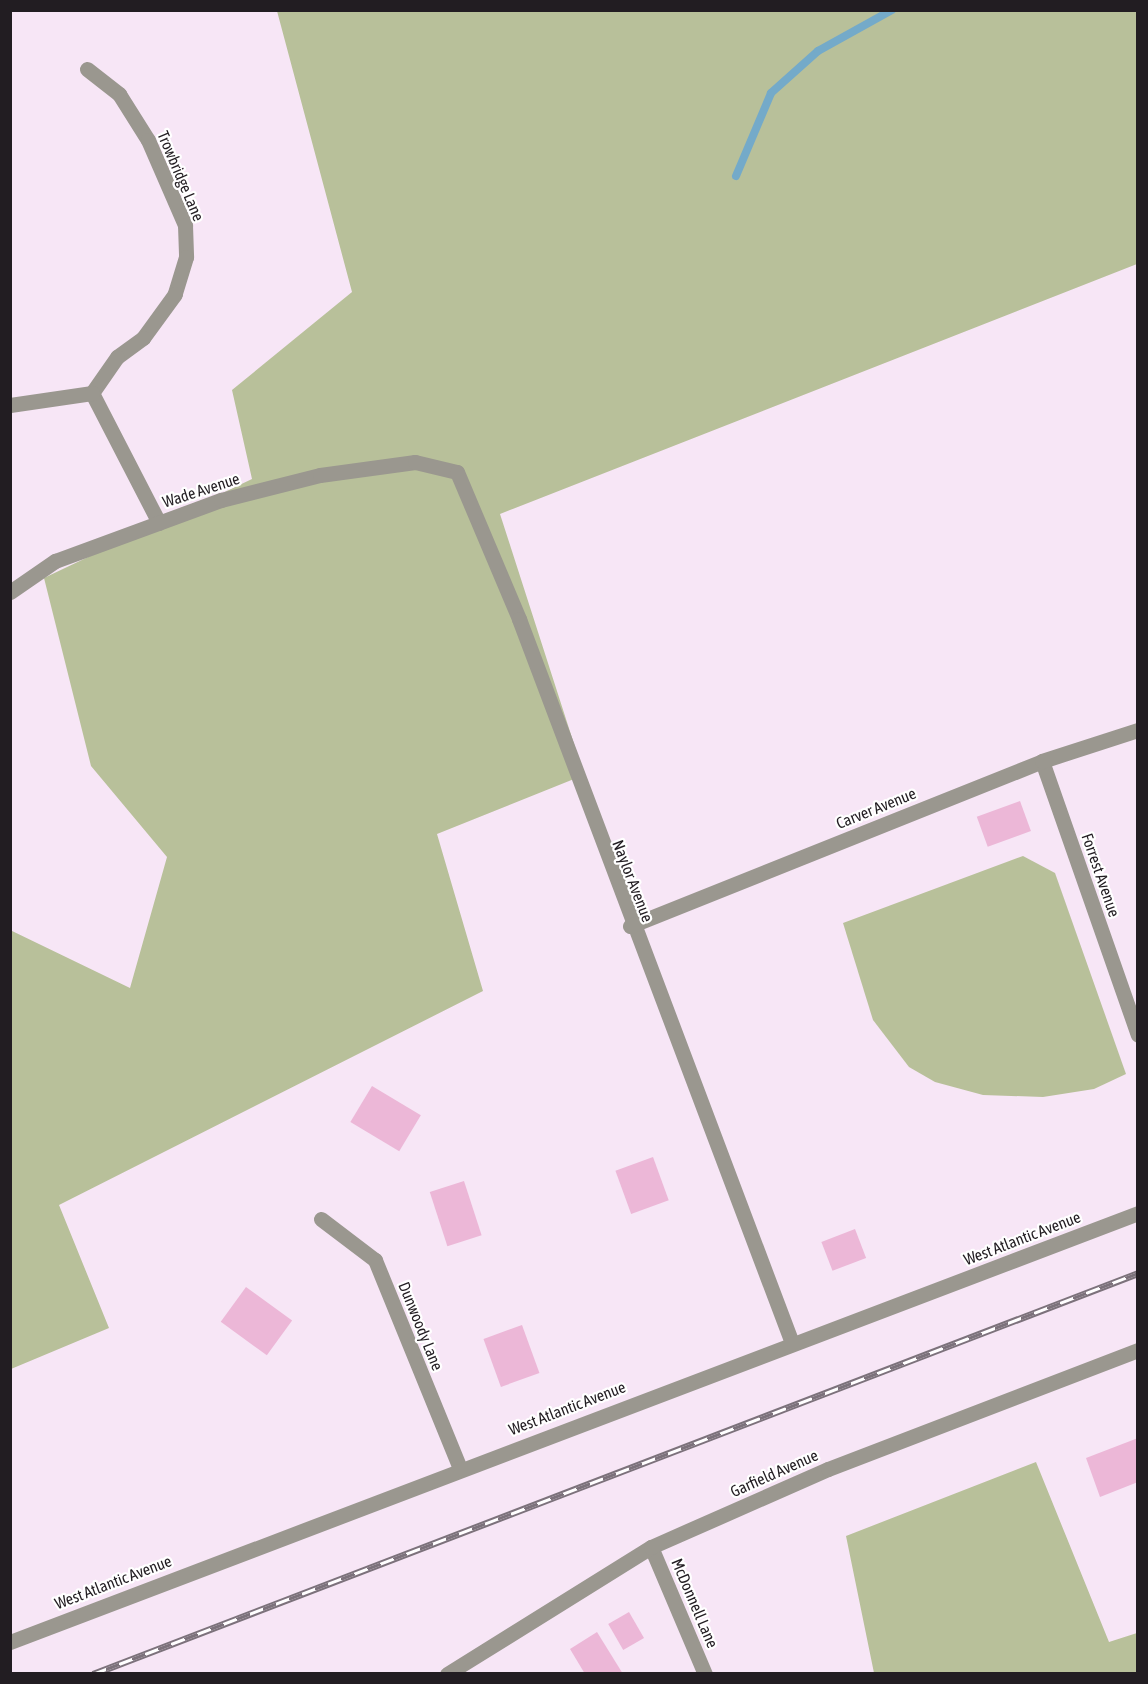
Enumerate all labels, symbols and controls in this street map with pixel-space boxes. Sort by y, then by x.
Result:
street label: Trowbridge Lane [153,128,209,224]
street label: Wade Avenue [160,469,242,511]
street label: Carver Avenue [833,783,919,833]
street label: Forrest Avenue [1078,831,1124,919]
street label: Naylor Avenue [609,837,657,925]
street label: West Atlantic Avenue [961,1207,1083,1269]
street label: Dunwoody Lane [395,1279,447,1373]
street label: West Atlantic Avenue [506,1377,628,1439]
street label: Garfield Avenue [727,1445,821,1501]
street label: West Atlantic Avenue [52,1551,174,1613]
street label: McDonnell Lane [668,1555,722,1651]

